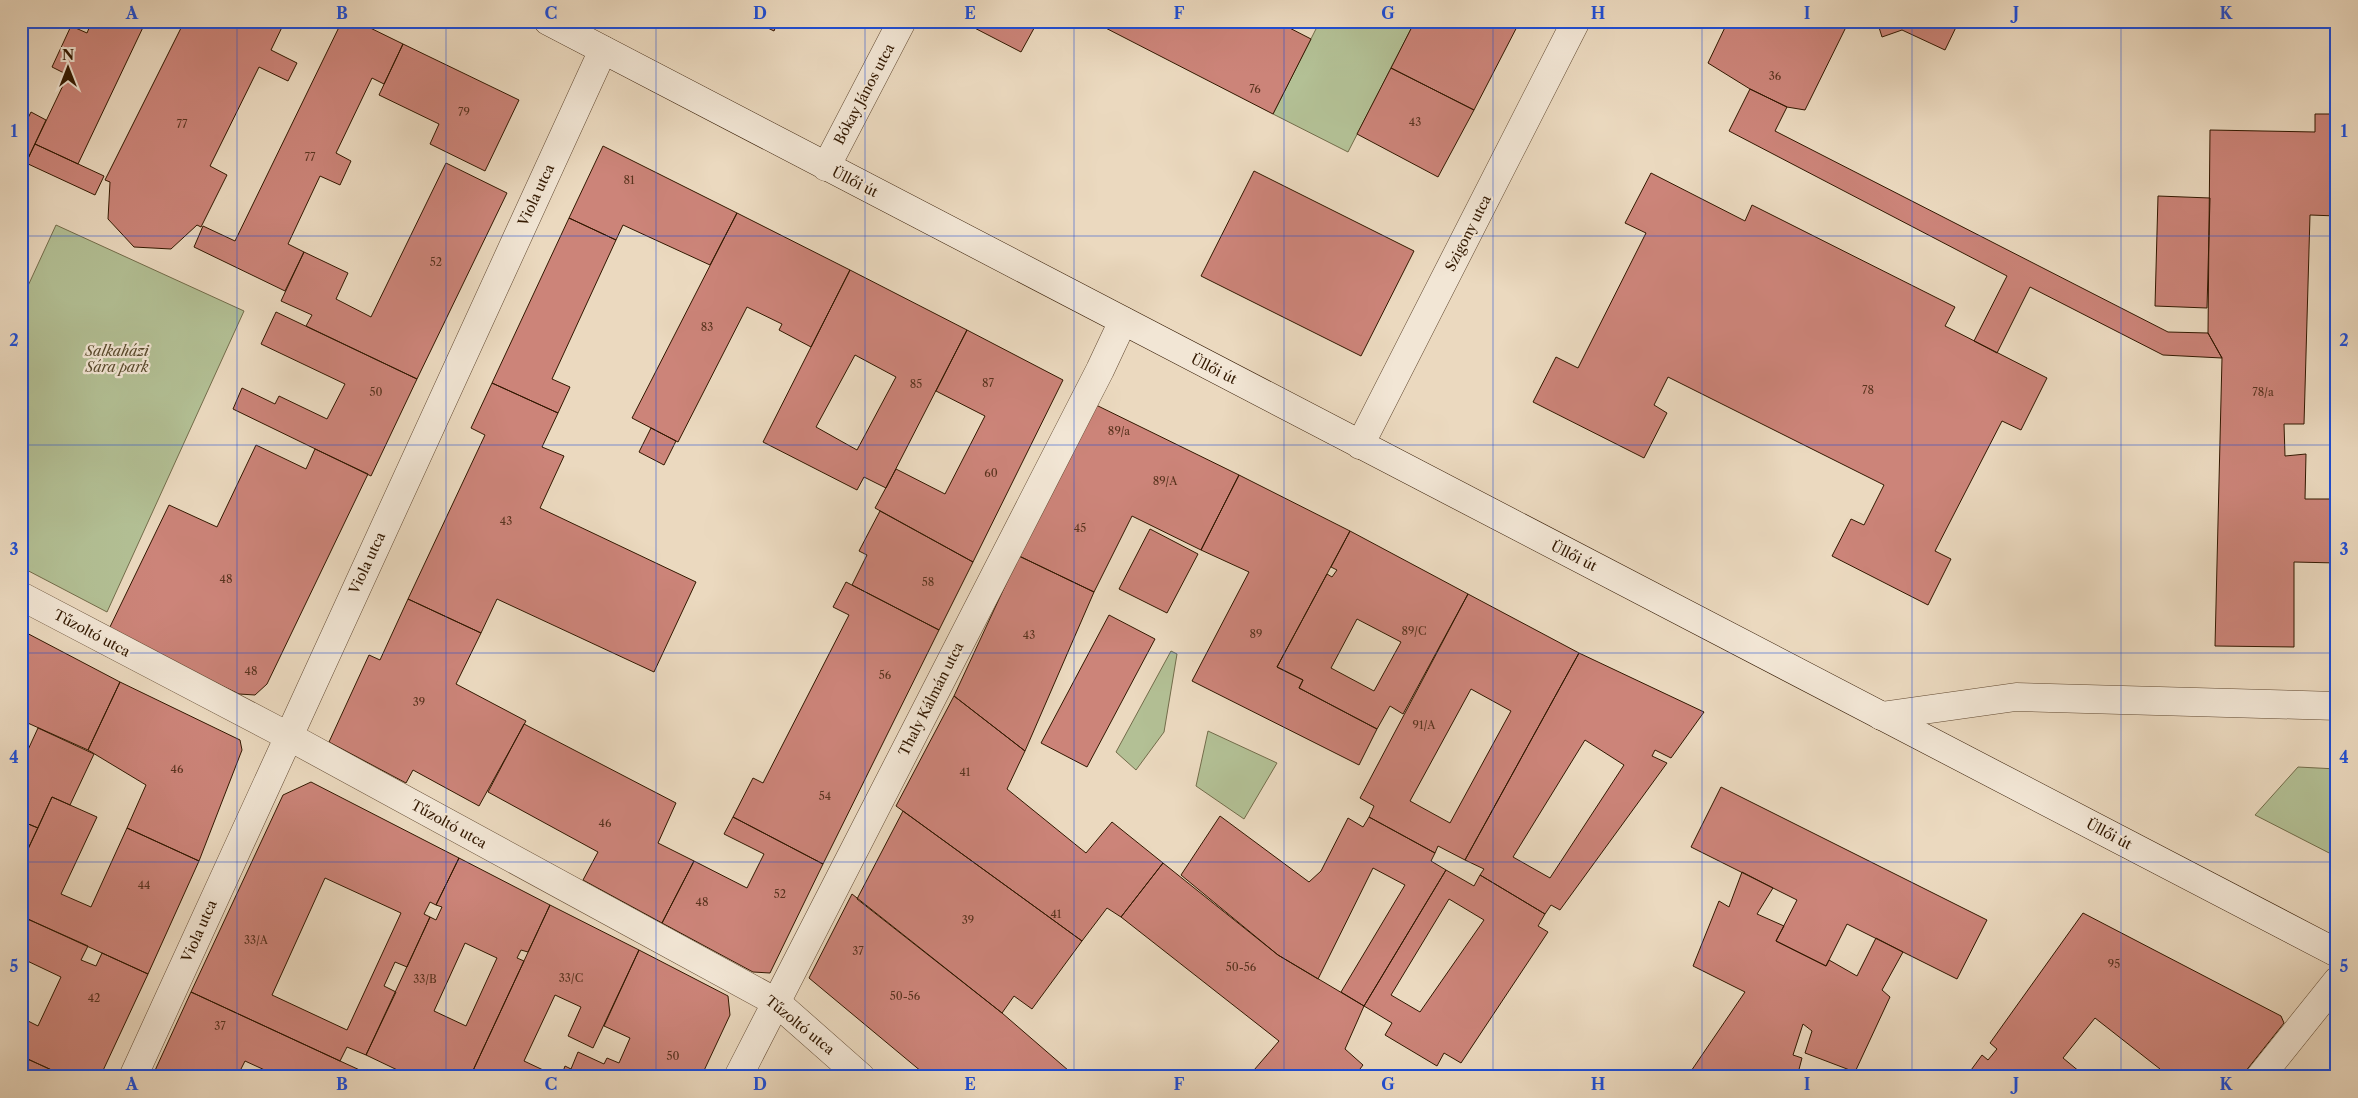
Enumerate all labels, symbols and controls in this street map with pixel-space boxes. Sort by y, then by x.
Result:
text: A [125,3,139,23]
text: B [336,3,348,23]
text: C [545,3,557,23]
text: D [753,3,767,23]
text: E [964,3,976,23]
text: F [1174,3,1185,23]
text: G [1381,3,1395,23]
text: H [1591,3,1605,23]
text: I [1804,3,1811,23]
text: J [2010,3,2019,23]
text: K [2220,3,2234,23]
street label: Bókay János utca [830,40,899,148]
north arrow [42,42,92,92]
text: N [62,46,74,64]
house number: 36 [1769,69,1782,83]
house number: 76 [1249,82,1261,96]
house number: 79 [458,105,470,119]
house number: 43 [1409,115,1421,129]
house number: 77 [177,117,188,131]
text: 1 [10,121,18,141]
text: 1 [2340,121,2348,141]
house number: 77 [305,150,316,164]
street label: Viola utca [513,161,558,230]
street label: Üllői út [829,163,881,201]
house number: 81 [623,173,635,187]
street label: Szigony utca [1441,191,1495,274]
house number: 52 [430,255,442,269]
house number: 83 [701,320,713,334]
text: 2 [9,330,19,350]
text: 2 [2339,330,2349,350]
park label: Salkaházi Sára park [84,342,150,376]
street label: Üllői út [1188,350,1240,388]
house number: 87 [982,376,995,390]
house number: 85 [910,377,922,391]
house number: 78 [1862,383,1874,397]
house number: 50 [370,385,382,399]
house number: 78/a [2252,385,2274,399]
house number: 89/a [1108,424,1130,438]
house number: 60 [984,466,998,480]
house number: 89/A [1153,474,1178,488]
house number: 43 [500,514,512,528]
house number: 45 [1074,521,1086,535]
street label: Viola utca [344,529,389,598]
street label: Üllői út [1548,537,1600,575]
text: 3 [9,539,19,559]
text: 3 [2339,539,2349,559]
house number: 48 [220,572,232,586]
house number: 58 [922,575,934,589]
street label: Tűzoltó utca [51,605,134,661]
house number: 89/C [1401,624,1427,638]
house number: 89 [1250,627,1262,641]
house number: 43 [1023,628,1035,642]
street label: Thaly Kálmán utca [895,638,968,759]
house number: 48 [245,664,257,678]
house number: 56 [879,668,892,682]
house number: 39 [413,695,425,709]
house number: 91/A [1412,718,1436,732]
text: 4 [9,747,19,767]
text: 4 [2339,747,2349,767]
house number: 46 [171,762,184,776]
house number: 41 [960,765,971,779]
house number: 54 [819,789,831,803]
street label: Tűzoltó utca [408,796,491,853]
street label: Üllői út [2083,815,2135,853]
house number: 46 [599,816,612,830]
house number: 44 [138,878,150,892]
house number: 52 [774,887,786,901]
house number: 48 [696,895,708,909]
street label: Viola utca [177,896,221,966]
house number: 41 [1051,907,1062,921]
house number: 39 [962,913,974,927]
house number: 33/A [244,933,269,947]
house number: 37 [852,944,864,958]
text: 5 [10,956,19,976]
text: 5 [2340,956,2349,976]
house number: 95 [2108,957,2120,971]
house number: 50-56 [1226,960,1257,974]
house number: 33/C [559,971,583,985]
house number: 33/B [413,972,437,986]
house number: 50-56 [890,989,921,1003]
house number: 42 [88,991,100,1005]
street label: Tűzoltó utca [762,992,839,1059]
house number: 37 [214,1019,226,1033]
house number: 50 [667,1049,679,1063]
text: A [125,1074,139,1094]
text: B [336,1074,348,1094]
text: C [545,1074,557,1094]
text: D [753,1074,767,1094]
text: E [964,1074,976,1094]
text: F [1174,1074,1185,1094]
text: G [1381,1074,1395,1094]
text: H [1591,1074,1605,1094]
text: I [1804,1074,1811,1094]
text: J [2010,1074,2019,1094]
text: K [2220,1074,2234,1094]

